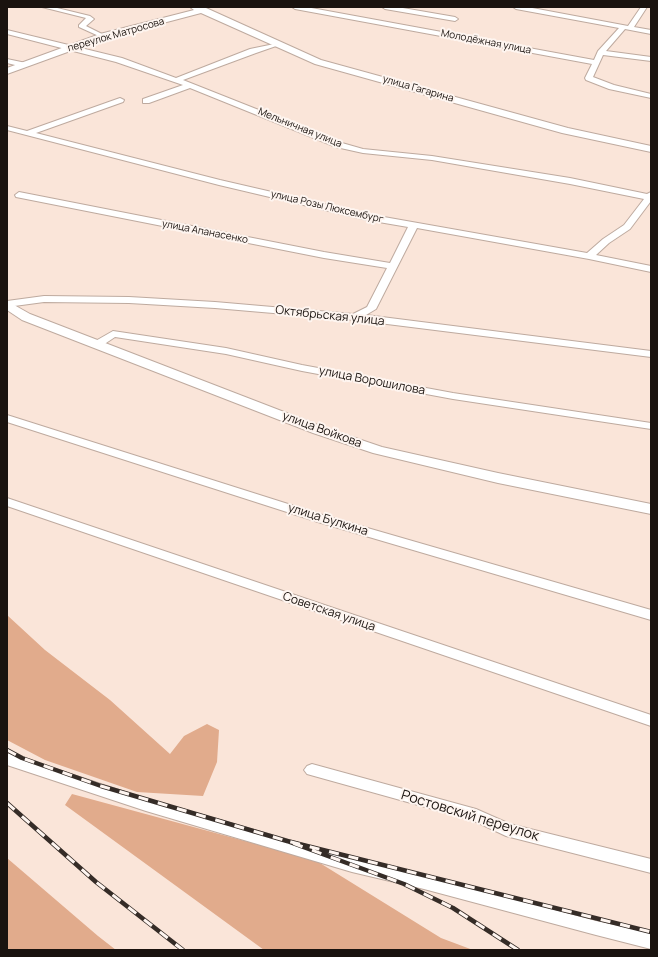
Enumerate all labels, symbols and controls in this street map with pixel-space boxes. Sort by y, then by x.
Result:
street label: переулок Матросова [66,15,166,55]
street label: Молодёжная улица [440,27,532,57]
street label: улица Гагарина [381,73,455,105]
street label: Мельничная улица [256,106,344,150]
street label: улица Розы Люксембург [269,188,385,226]
street label: улица Апанасенко [161,218,249,246]
street label: Октябрьская улица [275,303,385,329]
street label: улица Ворошилова [318,364,426,398]
street label: улица Войкова [280,409,364,451]
street label: улица Булкина [286,501,370,539]
street label: Советская улица [281,589,377,635]
street label: Ростовский переулок [399,787,541,845]

